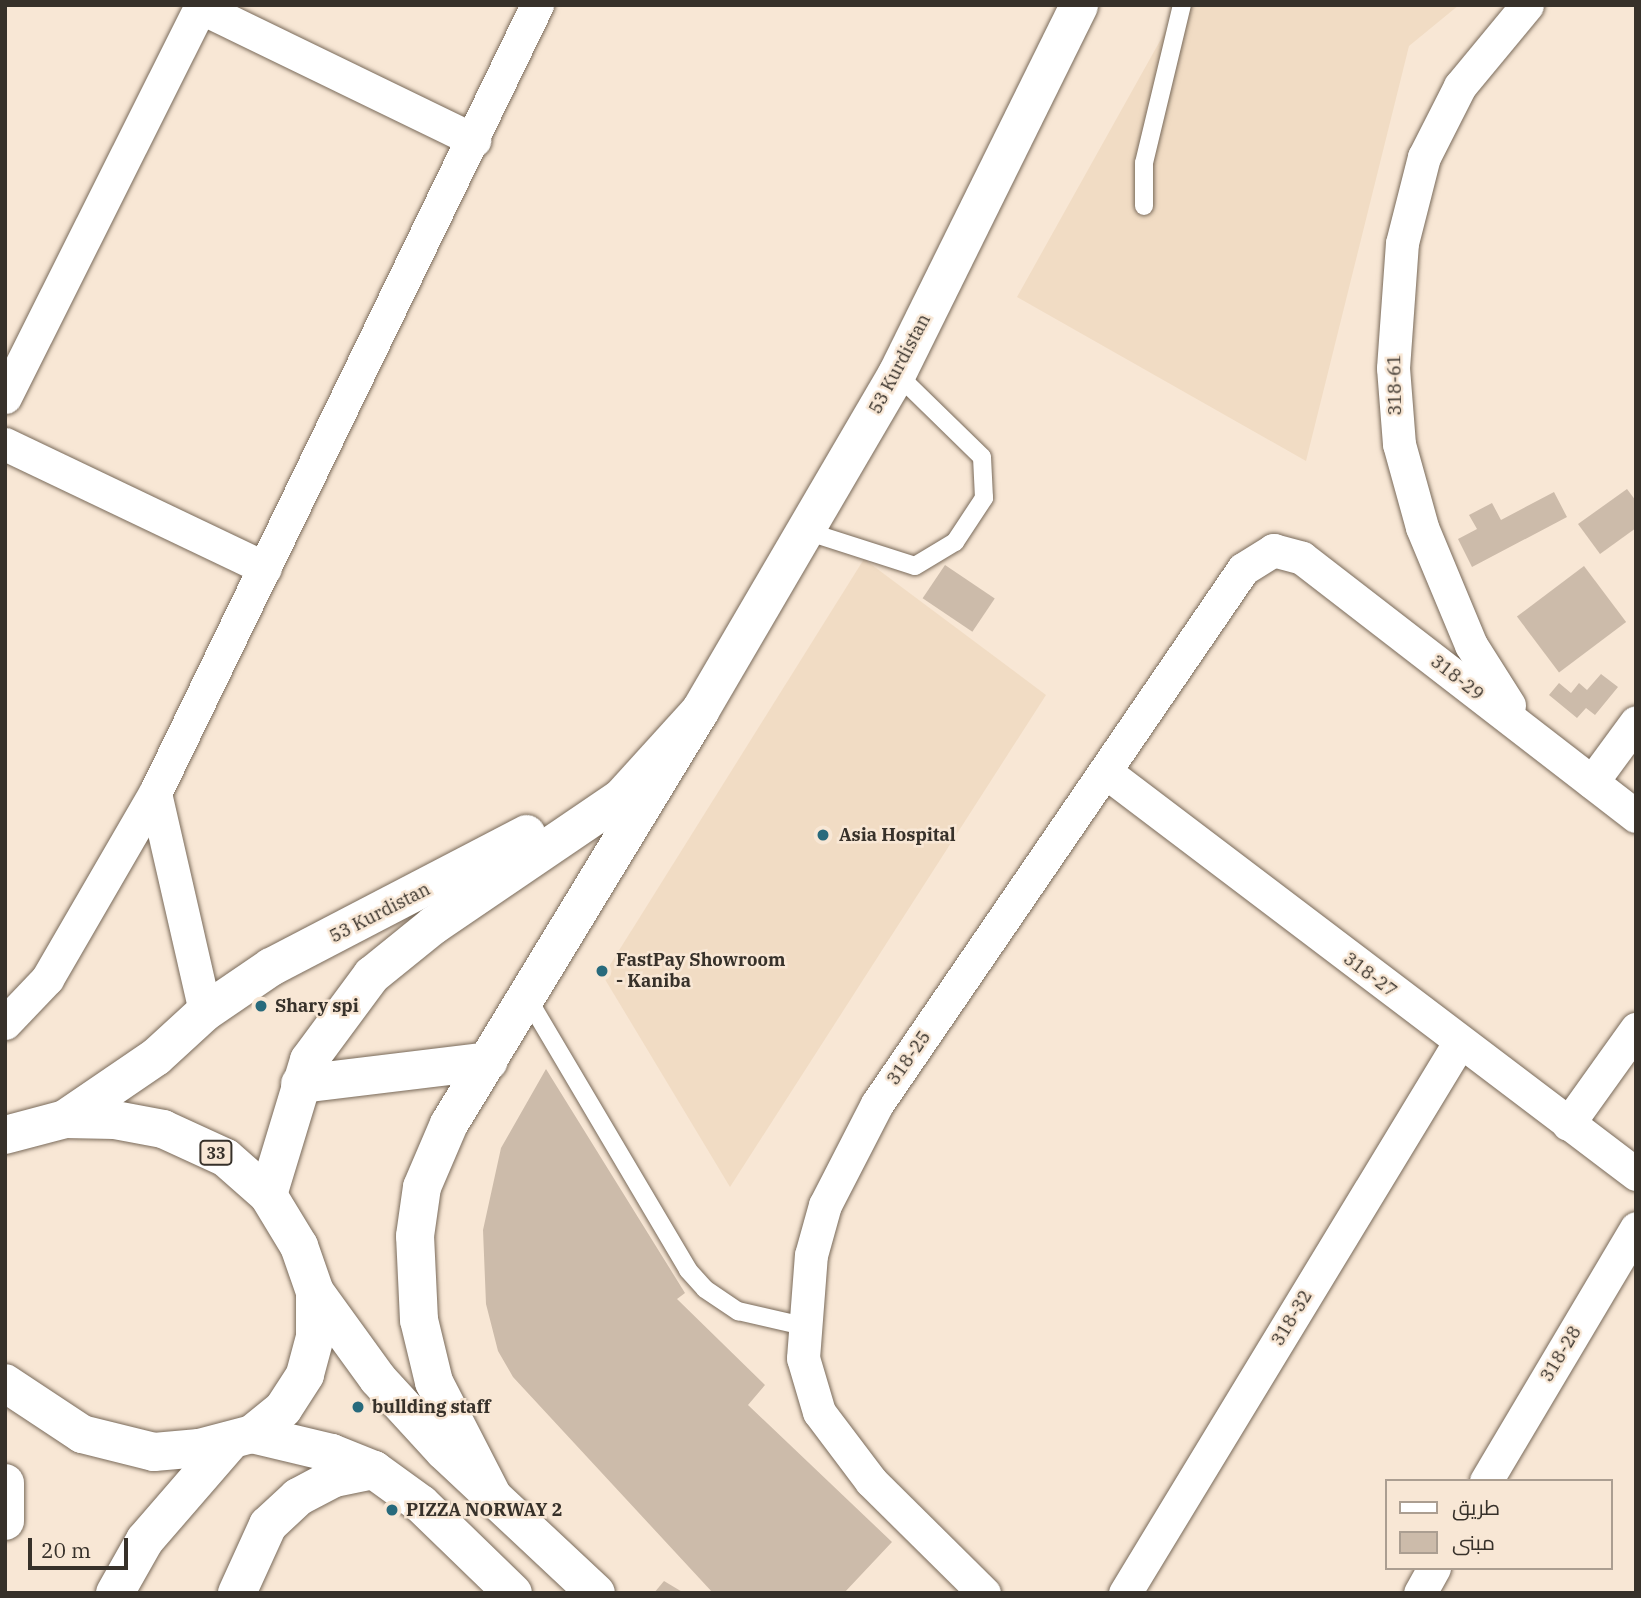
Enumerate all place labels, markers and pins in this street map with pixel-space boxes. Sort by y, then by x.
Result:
place label: Asia Hospital [839,824,956,846]
marker: Asia Hospital [813,825,833,845]
place label: FastPay Showroom - Kaniba [616,950,786,992]
marker: FastPay Showroom - Kaniba [594,963,610,979]
place label: Shary spi [275,995,359,1017]
marker: Shary spi [253,998,269,1014]
place label: bullding staff [372,1396,490,1418]
marker: bullding staff [350,1399,366,1415]
place label: PIZZA NORWAY 2 [406,1499,563,1521]
marker: PIZZA NORWAY 2 [384,1502,400,1518]

